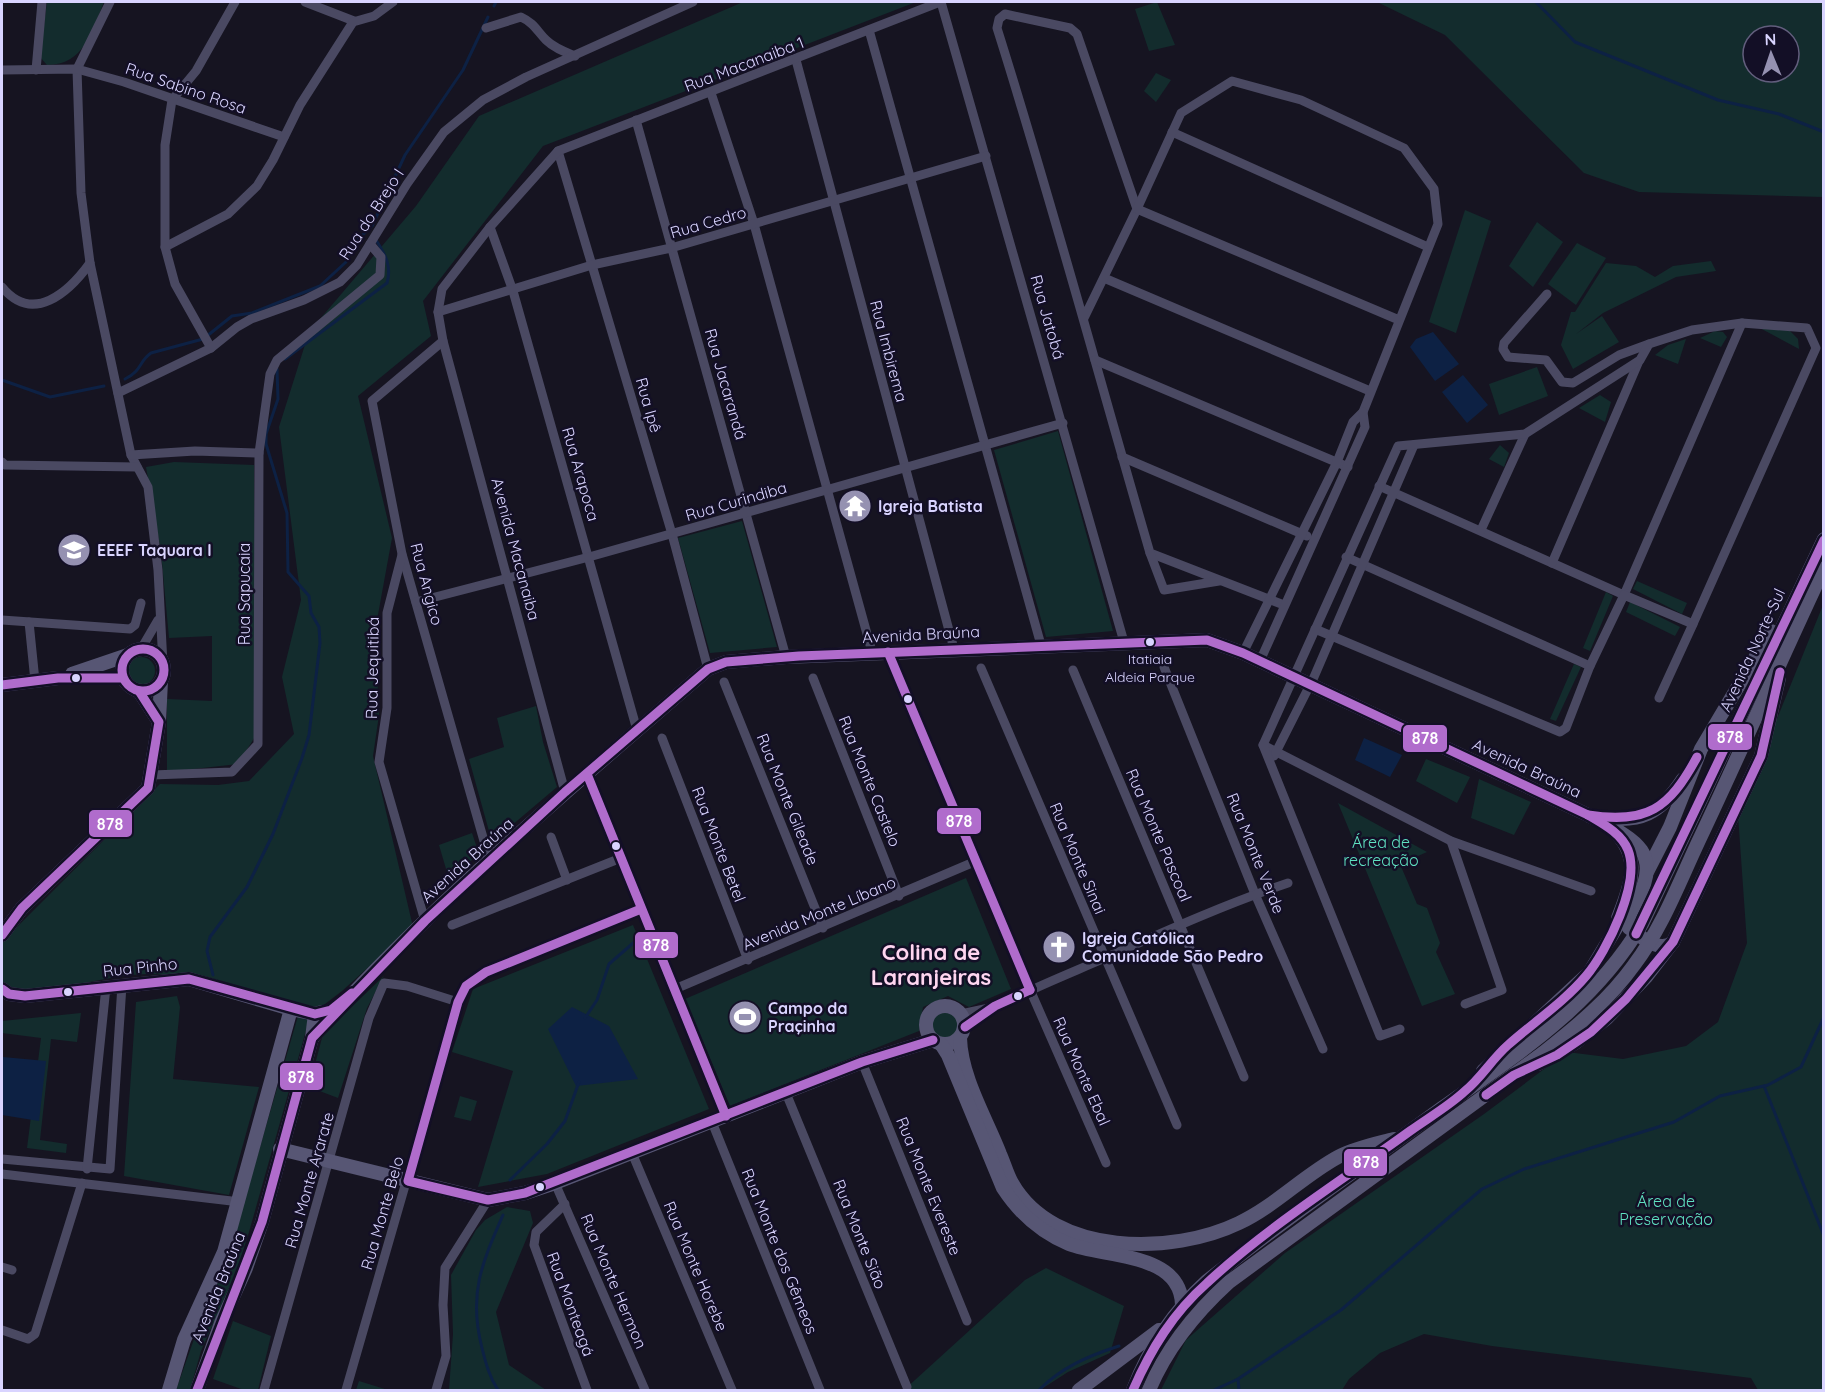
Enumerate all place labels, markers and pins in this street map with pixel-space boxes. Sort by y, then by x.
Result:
temple icon: Igreja Batista [837,488,873,524]
place label: Igreja Batista [878,496,983,516]
school or university icon: EEEF Taquara I [56,532,92,568]
place label: EEEF Taquara I [97,540,212,560]
marker: Itatiaia Aldeia Parque [1144,636,1156,648]
place label: Itatiaia Aldeia Parque [1105,650,1195,686]
unlabelled marker [70,672,82,684]
unlabelled marker [902,693,914,705]
unlabelled marker [610,840,622,852]
place label: Igreja Católica Comunidade São Pedro [1082,928,1263,966]
church icon: Igreja Católica Comunidade São Pedro [1041,929,1077,965]
unlabelled marker [62,986,74,998]
unlabelled marker [1012,990,1024,1002]
place label: Campo da Praçinha [768,998,847,1036]
sports icon: Campo da Praçinha [727,999,763,1035]
unlabelled marker [534,1181,546,1193]

